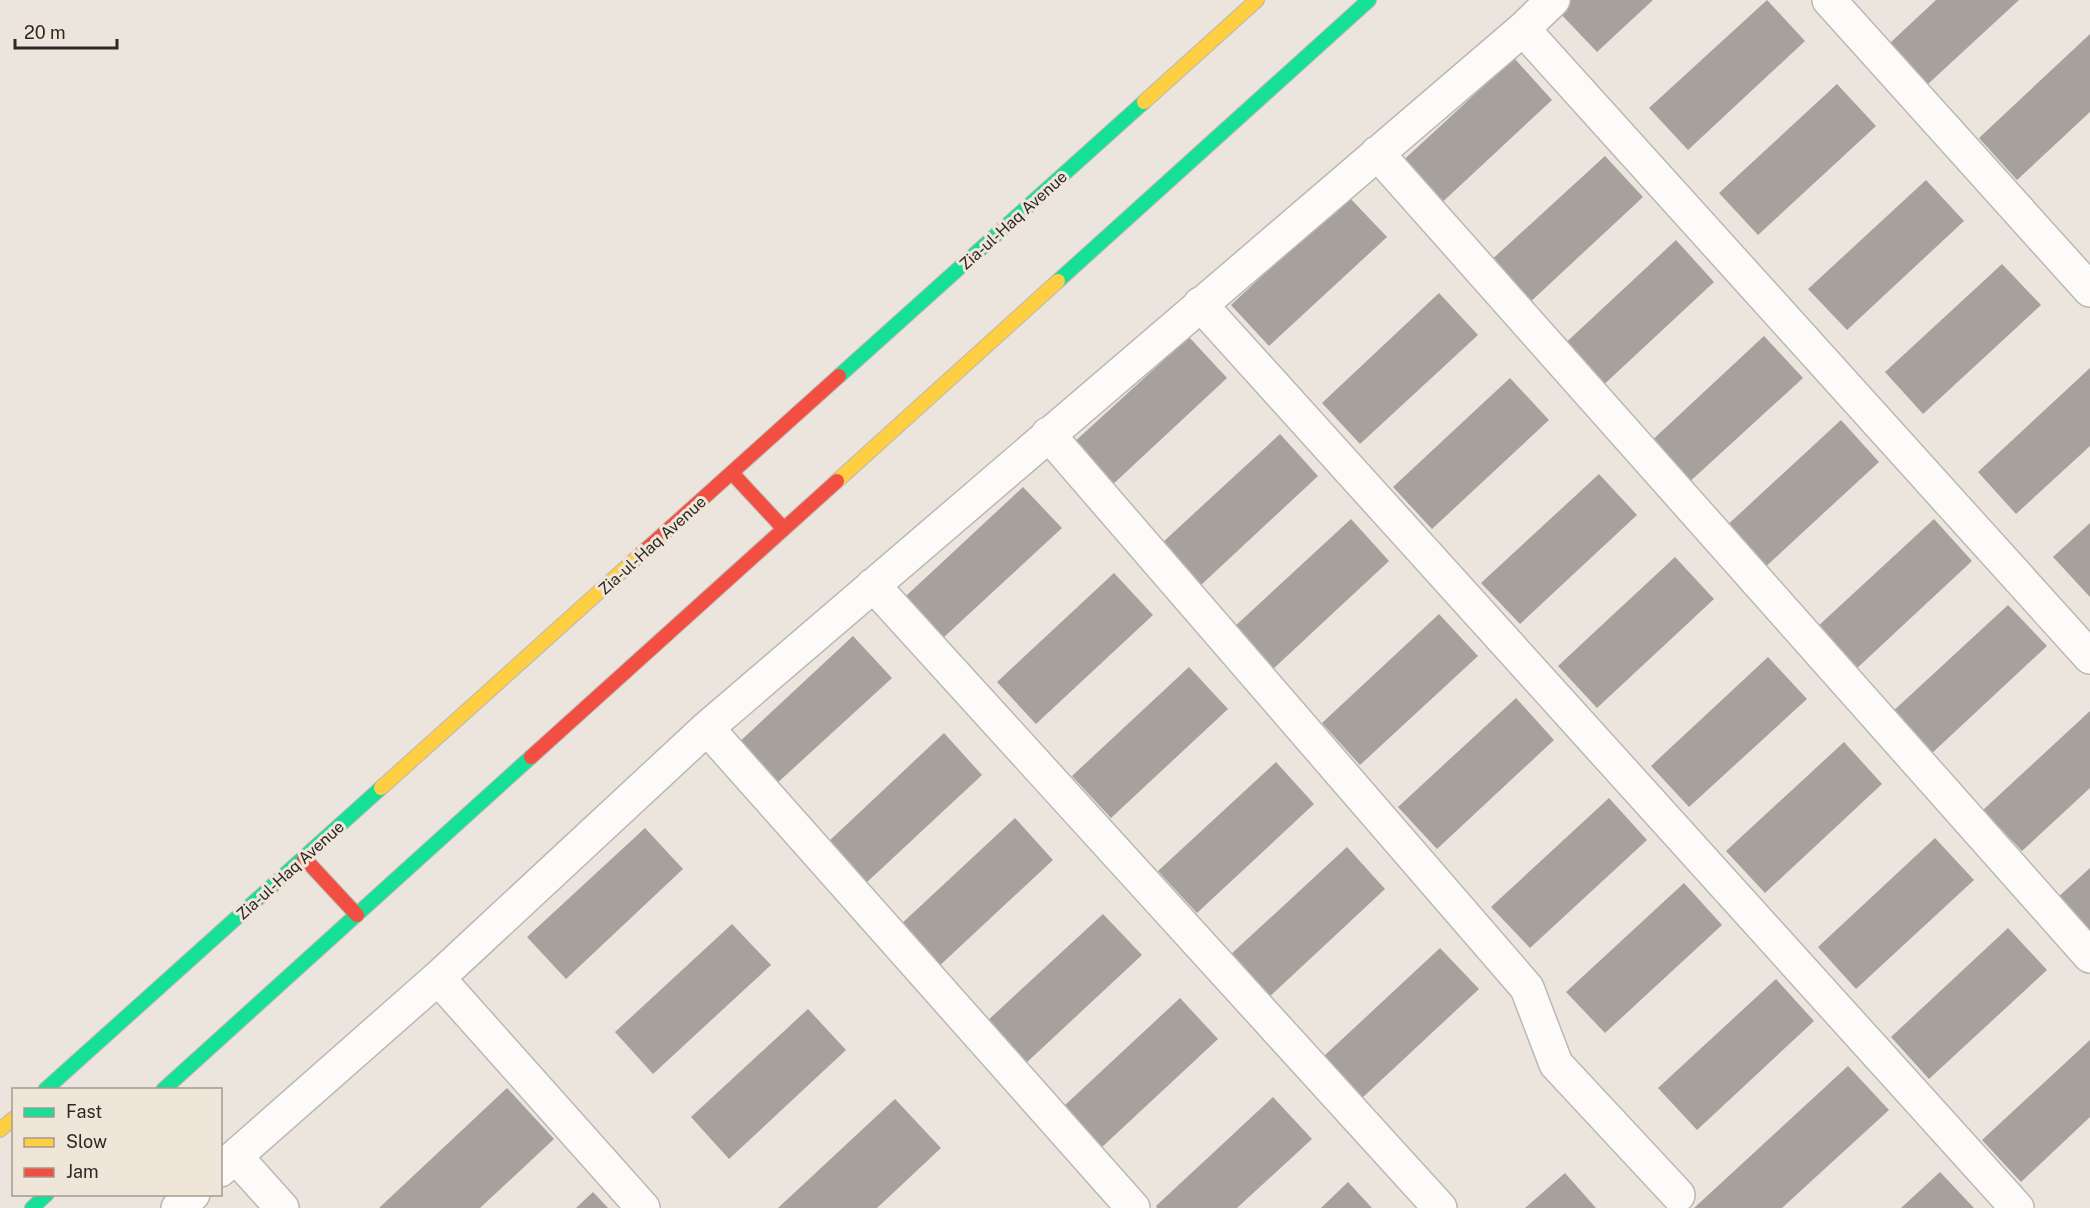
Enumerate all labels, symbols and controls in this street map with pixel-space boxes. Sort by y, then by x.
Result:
scale bar [15,12,117,50]
text: 20 m [24,22,66,43]
street label: Zia-ul-Haq Avenue [956,167,1071,274]
street label: Zia-ul-Haq Avenue [595,492,710,599]
street label: Zia-ul-Haq Avenue [233,817,348,924]
legend [12,1088,222,1196]
text: Fast [66,1101,102,1122]
text: Slow [66,1131,107,1152]
text: Jam [66,1161,99,1182]

